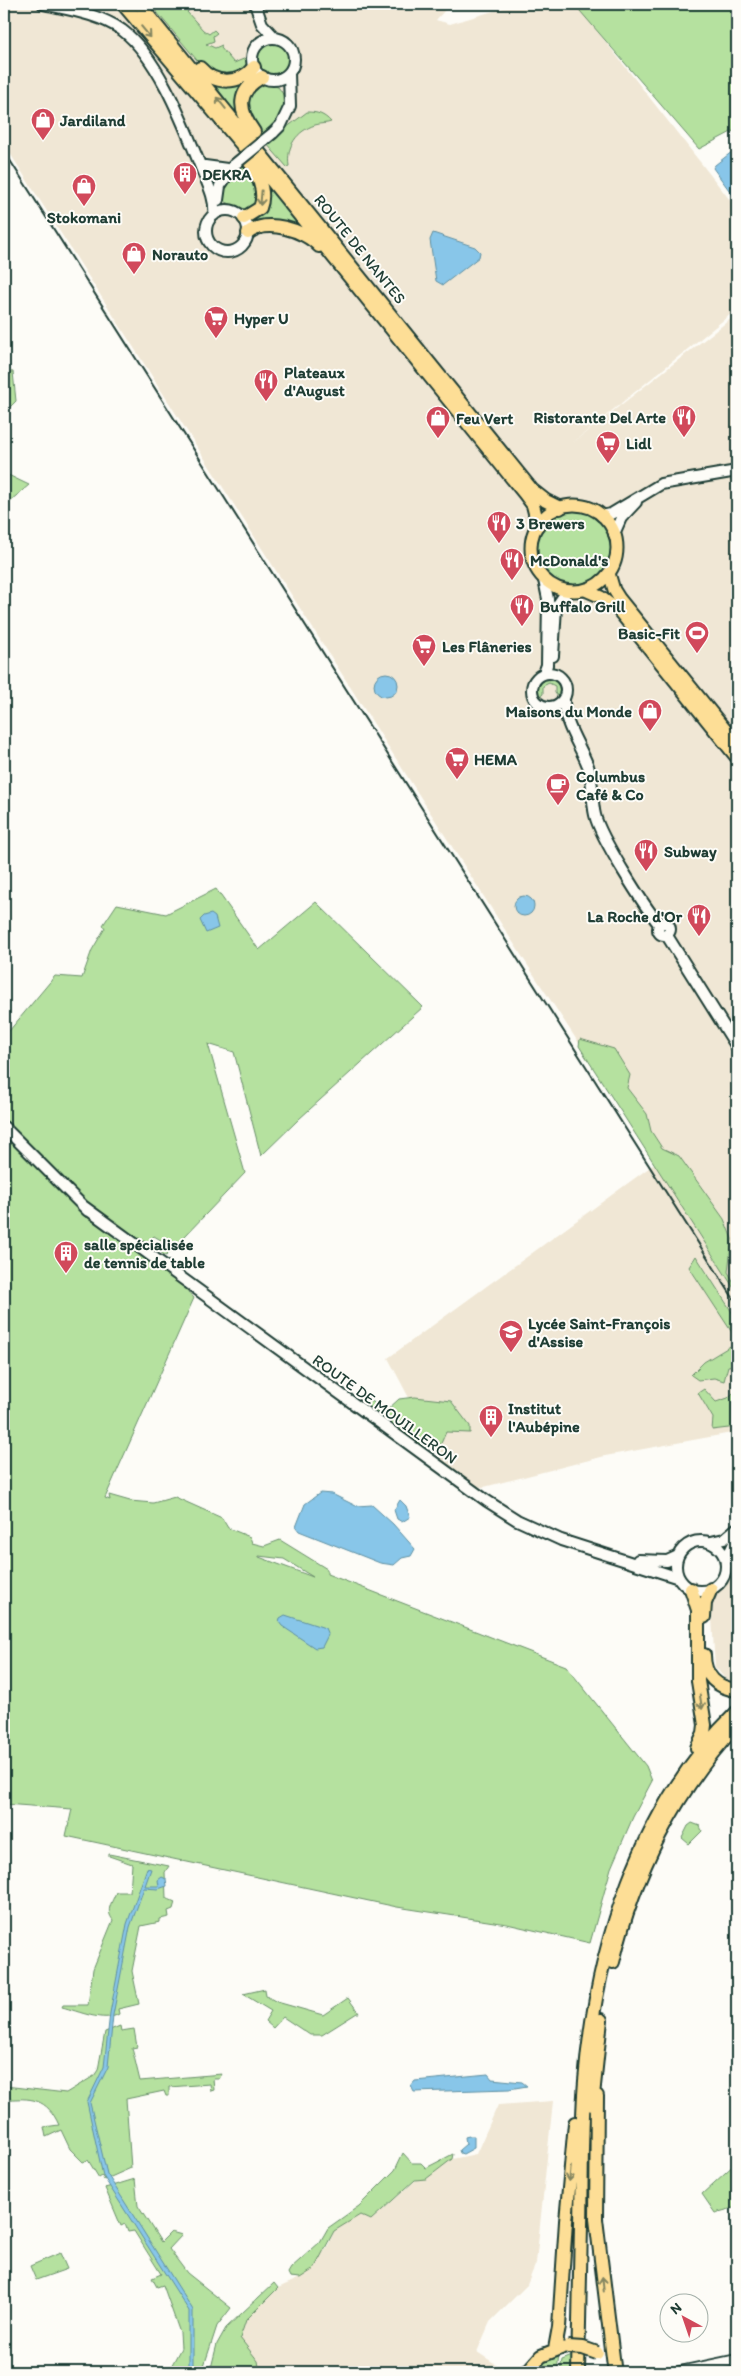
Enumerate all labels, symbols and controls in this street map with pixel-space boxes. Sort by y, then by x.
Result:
one-way arrow [141,25,152,38]
one-way arrow [216,97,227,110]
shop icon: Jardiland [30,107,56,141]
place label: Jardiland [59,111,126,130]
building icon: DEKRA [172,161,198,195]
place label: DEKRA [202,165,252,184]
shop icon: Stokomani [71,173,97,207]
one-way arrow [257,190,266,206]
street label: ROUTE DE NANTES [310,191,410,307]
place label: Stokomani [47,208,121,227]
shop icon: Norauto [121,241,147,275]
place label: Norauto [152,245,208,264]
supermarket icon: Hyper U [203,305,229,339]
place label: Hyper U [234,309,289,329]
place label: Plateaux d'August [284,363,346,401]
restaurant icon: Plateaux d'August [253,368,279,402]
restaurant icon: Ristorante Del Arte [671,404,697,438]
shop icon: Feu Vert [425,405,451,439]
place label: Ristorante Del Arte [533,408,666,427]
place label: Feu Vert [456,409,513,428]
supermarket icon: Lidl [595,430,621,464]
place label: Lidl [626,434,652,453]
restaurant icon: 3 Brewers [486,510,512,544]
place label: 3 Brewers [516,514,585,533]
restaurant icon: McDonald's [499,547,525,581]
place label: McDonald's [530,551,608,570]
restaurant icon: Buffalo Grill [509,593,535,627]
place label: Buffalo Grill [540,597,626,616]
sports icon: Basic-Fit [684,620,710,654]
place label: Basic-Fit [618,624,680,643]
supermarket icon: Les Flâneries [411,633,437,667]
place label: Les Flâneries [442,637,532,656]
shop icon: Maisons du Monde [637,698,663,732]
place label: Maisons du Monde [505,702,632,721]
supermarket icon: HEMA [444,746,470,780]
place label: HEMA [474,750,518,769]
place label: Columbus Café & Co [576,767,645,804]
cafe icon: Columbus Café & Co [545,772,571,806]
restaurant icon: Subway [633,838,659,872]
place label: Subway [664,842,717,862]
restaurant icon: La Roche d'Or [686,903,712,937]
place label: La Roche d'Or [587,907,683,926]
place label: salle spécialisée de tennis de table [84,1235,205,1272]
building icon: salle spécialisée de tennis de table [53,1240,79,1274]
place label: Lycée Saint-François d'Assise [528,1314,670,1351]
school or university icon: Lycée Saint-François d'Assise [498,1319,524,1353]
street label: ROUTE DE MOUILLERON [309,1350,461,1468]
place label: Institut l'Aubépine [508,1399,580,1437]
building icon: Institut l'Aubépine [478,1404,504,1438]
one-way arrow [697,1694,707,1710]
one-way arrow [566,2165,575,2181]
one-way arrow [598,2277,608,2293]
north arrow [658,2294,708,2344]
text: N [667,2299,685,2318]

